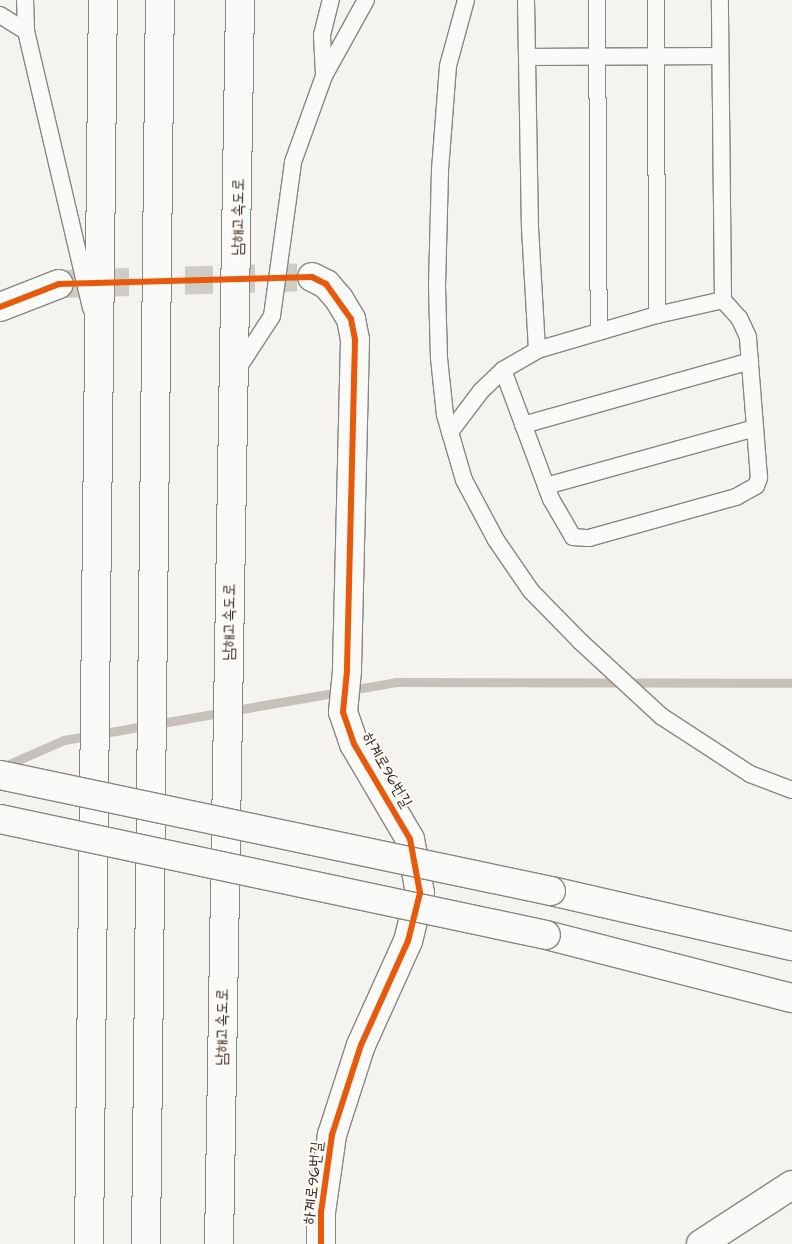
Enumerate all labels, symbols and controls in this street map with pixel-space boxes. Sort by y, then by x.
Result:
street label: 남해고속도로 [228,178,248,256]
street label: 남해고속도로 [219,583,239,661]
street label: 하계로96번길 [358,729,416,811]
street label: 남해고속도로 [212,988,232,1066]
street label: 하계로96번길 [299,1140,327,1226]

